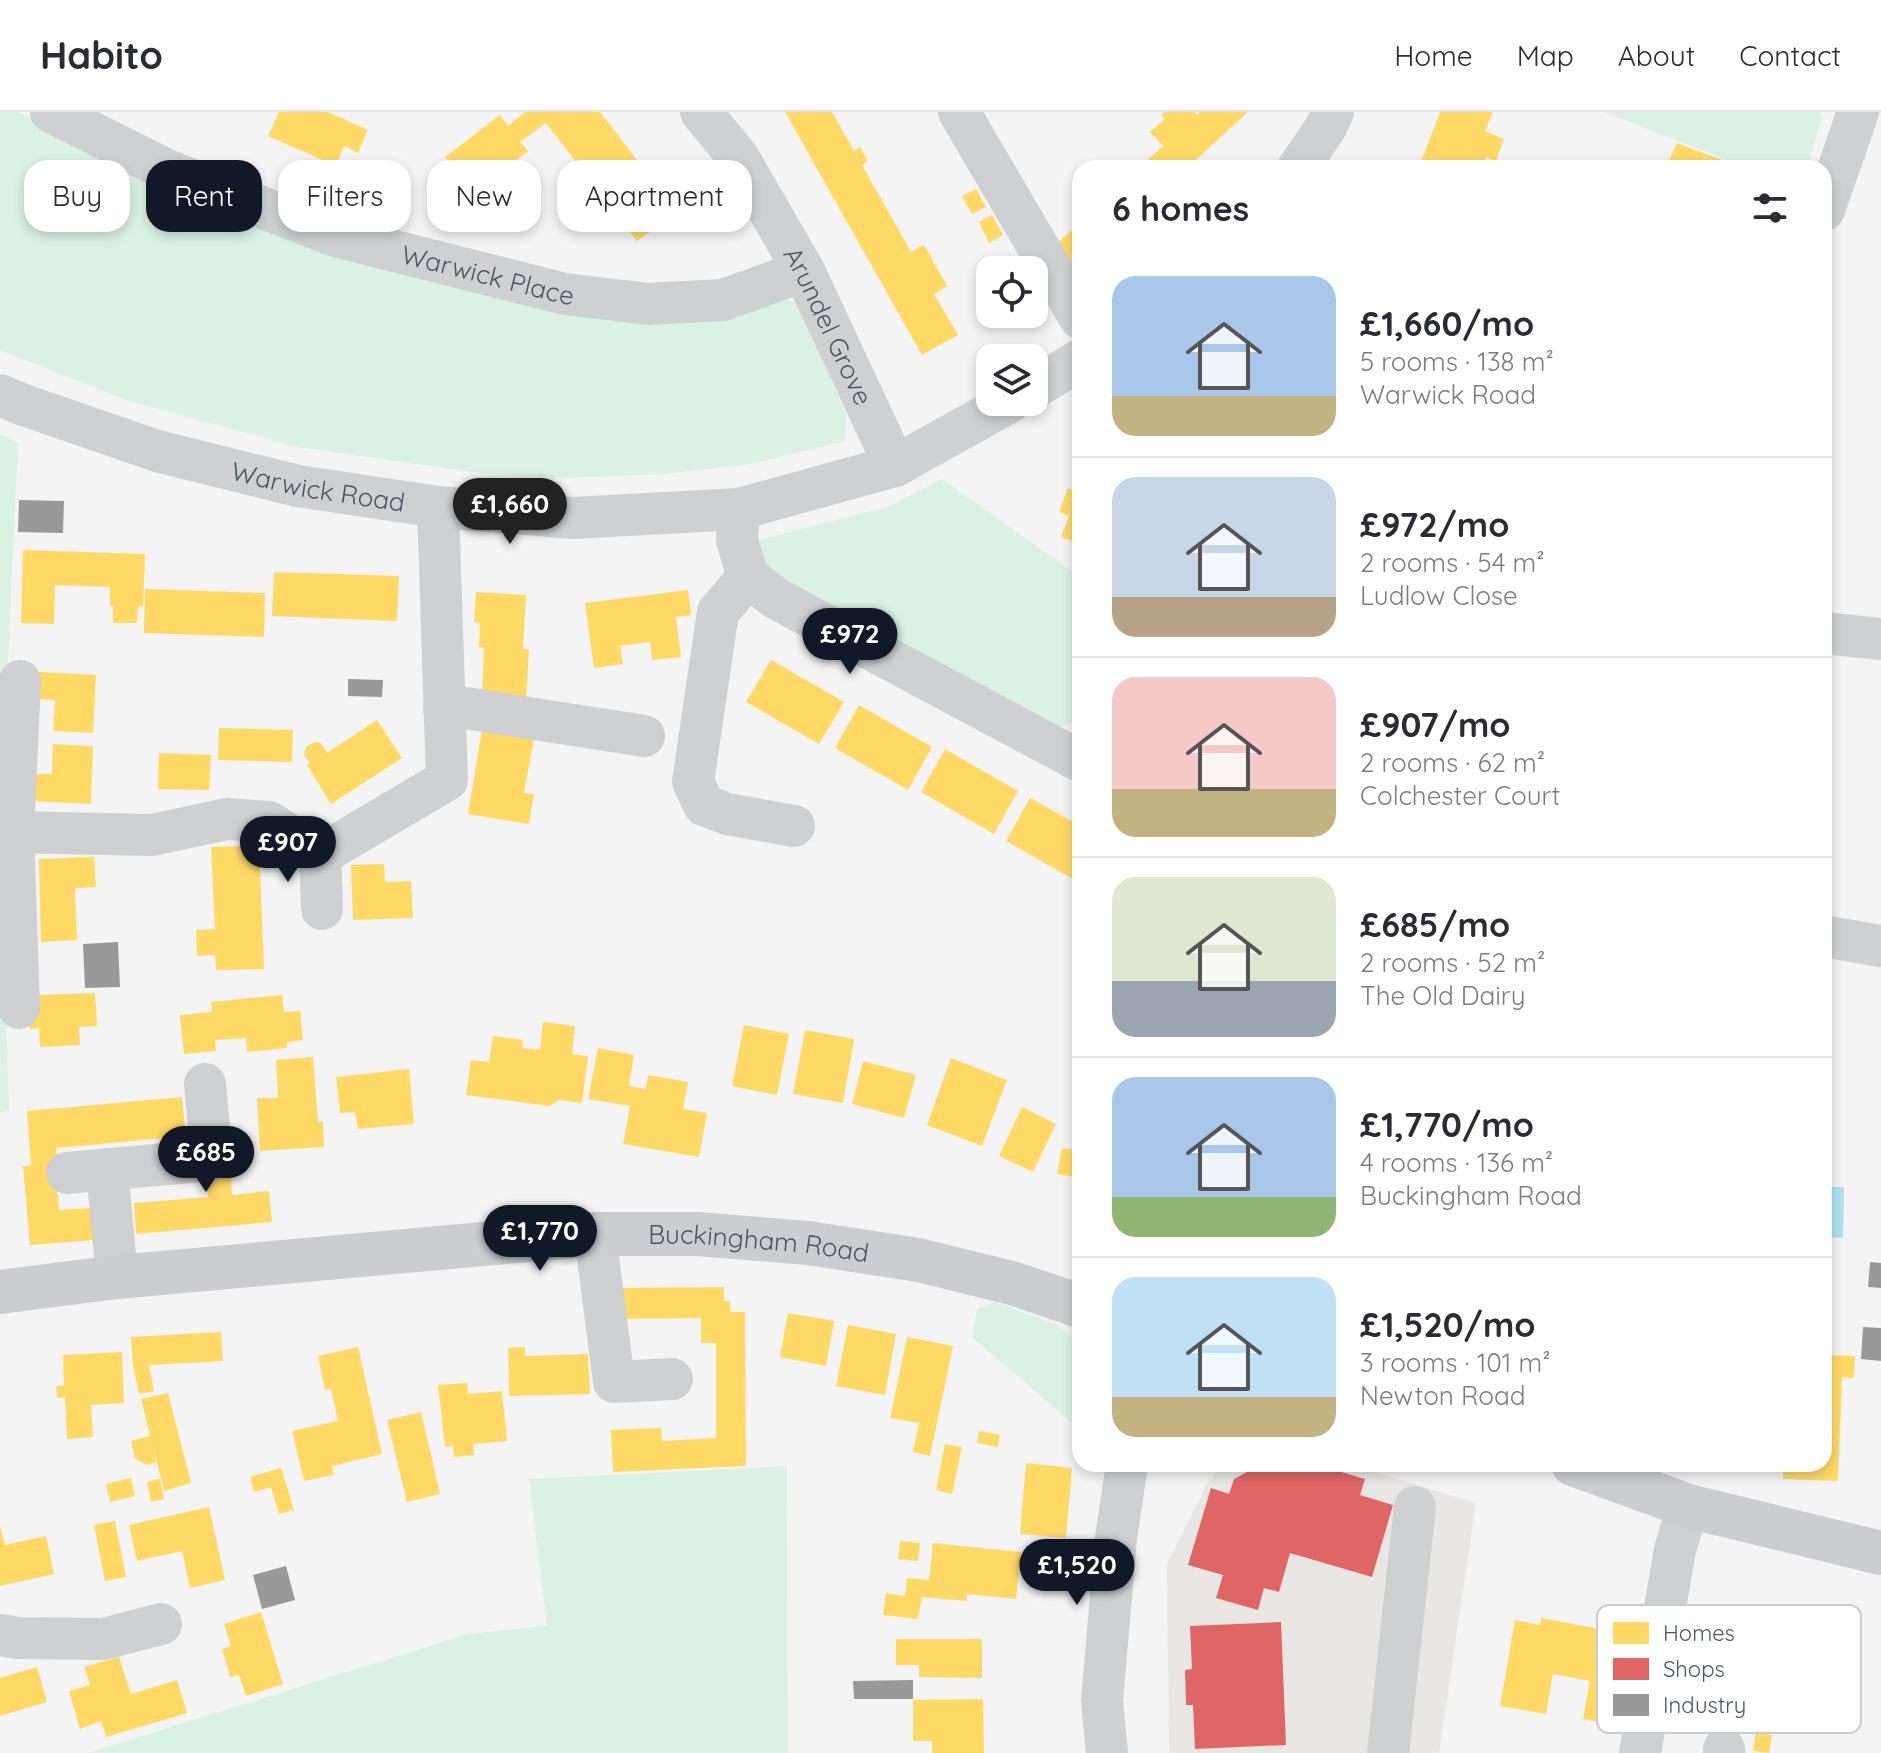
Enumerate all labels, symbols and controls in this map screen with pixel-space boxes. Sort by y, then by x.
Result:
text: Habito [40,31,163,79]
text: Home [1394,38,1473,73]
text: Map [1517,38,1574,73]
text: About [1618,38,1695,73]
text: Contact [1739,38,1841,73]
chip: Buy [24,160,130,232]
chip: Rent [146,160,262,232]
chip: Filters [278,160,411,232]
chip: New [427,160,541,232]
chip: Apartment [557,160,752,232]
icon: filters [1748,186,1792,230]
text: 6 homes [1112,187,1249,230]
street label: Warwick Place [398,237,576,311]
street label: Arundel Grove [777,240,881,410]
map controls [976,256,1048,416]
button: locate [976,256,1048,328]
text: £1,660/mo [1360,302,1534,345]
icon: home [1176,308,1272,404]
button: layers [976,344,1048,416]
text: 5 rooms · 138 m² [1360,345,1554,378]
text: Warwick Road [1360,378,1536,411]
street label: Warwick Road [228,454,407,518]
pin: £1,660 [445,478,575,546]
text: £1,660 [471,487,549,520]
text: £972/mo [1360,503,1509,546]
icon: home [1176,509,1272,605]
text: 2 rooms · 54 m² [1360,546,1544,579]
text: Ludlow Close [1360,579,1518,612]
pin: £972 [803,608,897,676]
text: £972 [820,617,880,650]
text: £907/mo [1360,703,1511,746]
icon: home [1176,709,1272,805]
text: 2 rooms · 62 m² [1360,746,1545,779]
text: Colchester Court [1360,779,1560,812]
pin: £907 [241,816,335,884]
text: £907 [258,825,318,858]
text: £685/mo [1360,903,1510,946]
icon: home [1176,909,1272,1005]
text: 2 rooms · 52 m² [1360,946,1545,979]
text: The Old Dairy [1360,979,1526,1012]
text: £1,770/mo [1360,1103,1534,1146]
icon: home [1176,1109,1272,1205]
pin: £685 [159,1126,253,1194]
text: £685 [176,1135,236,1168]
text: 4 rooms · 136 m² [1360,1146,1553,1179]
text: Buckingham Road [1360,1179,1582,1212]
pin: £1,770 [475,1205,605,1273]
text: £1,770 [501,1214,579,1247]
street label: Buckingham Road [648,1217,871,1269]
text: £1,520/mo [1360,1303,1535,1346]
icon: home [1176,1309,1272,1405]
text: 3 rooms · 101 m² [1360,1346,1551,1379]
text: Newton Road [1360,1379,1526,1412]
pin: £1,520 [1012,1539,1142,1607]
text: £1,520 [1037,1548,1117,1581]
legend [1597,1605,1861,1733]
text: Homes [1663,1619,1735,1647]
text: Shops [1663,1655,1725,1683]
text: Industry [1663,1691,1746,1719]

